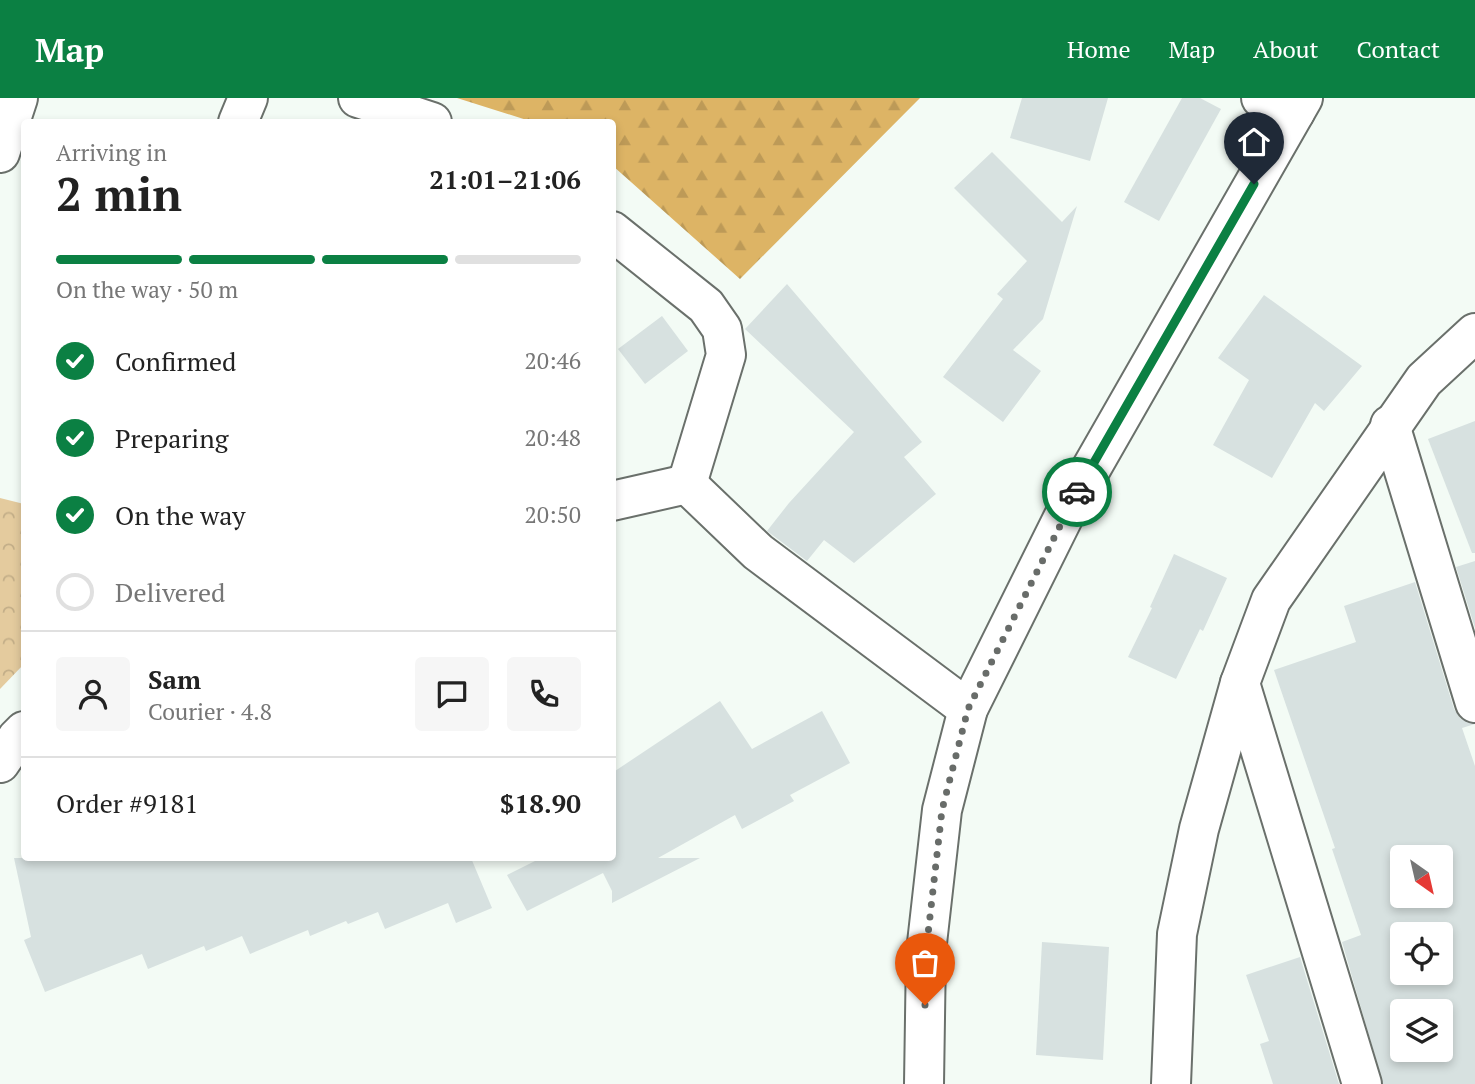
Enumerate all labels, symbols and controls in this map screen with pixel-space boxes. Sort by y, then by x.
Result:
text: Map [35,28,104,71]
text: Home [1067,33,1131,65]
text: Map [1169,33,1215,65]
text: About [1253,33,1319,65]
text: Contact [1357,33,1440,65]
pin [1224,112,1284,184]
icon: home [1235,123,1273,161]
text: Arriving in [56,137,167,168]
text: 21:01–21:06 [429,162,581,196]
text: 2 min [56,163,182,224]
text: On the way · 50 m [56,274,238,305]
icon: check [56,342,94,380]
text: Confirmed [115,344,236,378]
text: 20:46 [524,345,581,376]
icon: check [56,419,94,457]
text: Preparing [115,421,228,455]
text: 20:48 [524,422,581,453]
courier [1042,457,1112,527]
icon: car [1058,473,1096,511]
icon: check [56,496,94,534]
text: On the way [115,498,246,532]
text: 20:50 [524,499,581,530]
text: Delivered [115,575,225,609]
button: person [56,657,130,731]
button: chat [415,657,489,731]
button: phone [507,657,581,731]
text: Sam [148,662,201,696]
text: Courier · 4.8 [148,696,272,727]
text: Order #9181 [56,786,198,820]
text: $18.90 [500,786,581,820]
north arrow [1390,845,1452,908]
map controls [1390,845,1453,1062]
button: locate [1390,922,1453,985]
pin [895,933,955,1005]
icon: bag [906,944,944,982]
button: layers [1390,999,1453,1062]

